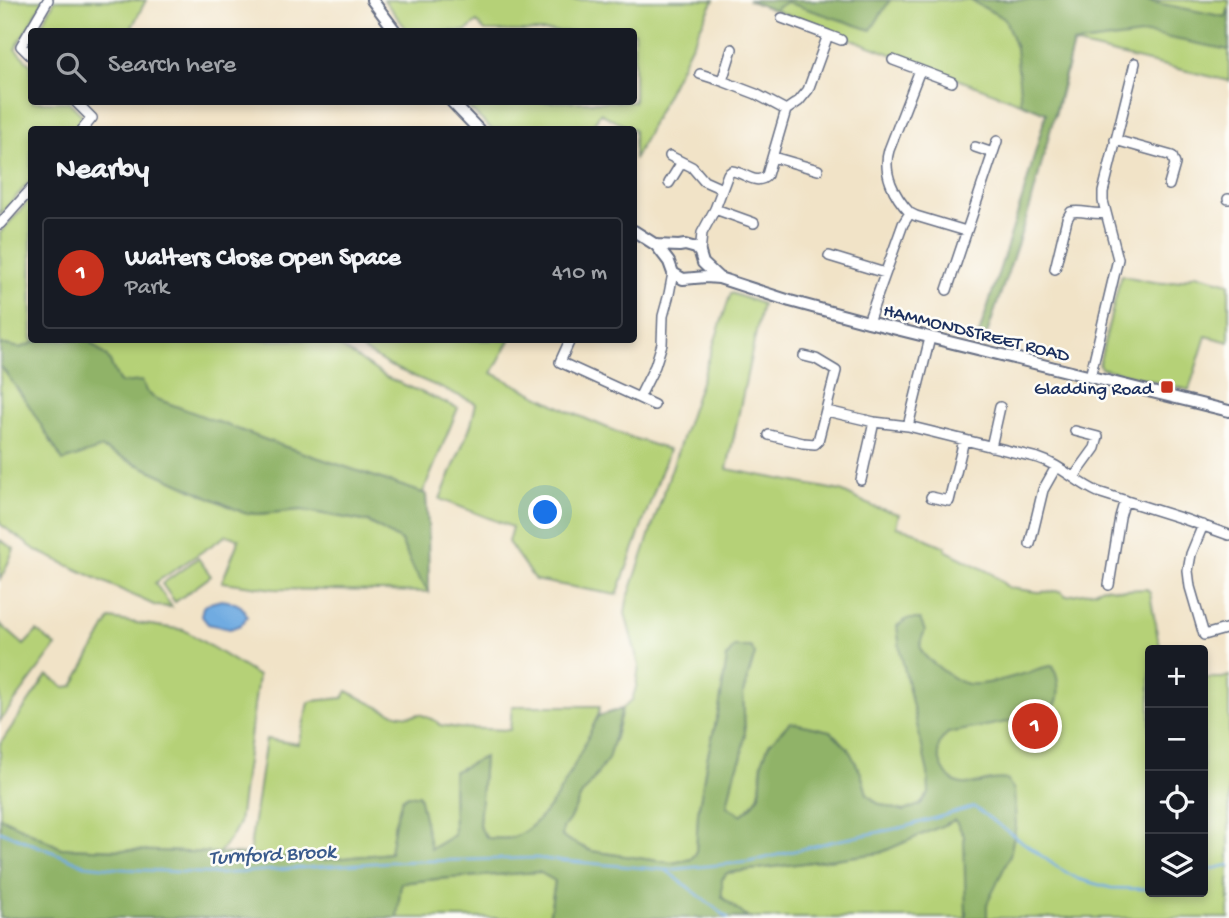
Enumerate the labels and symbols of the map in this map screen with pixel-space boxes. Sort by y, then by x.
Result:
street label: HAMMONDSTREET ROAD [881,300,1072,369]
place label: Gladding Road [1034,379,1155,402]
marker: Gladding Road [1159,379,1175,395]
your location [528,495,562,529]
pin: 1 [1012,700,1058,752]
water label: Turnford Brook [208,841,339,872]

